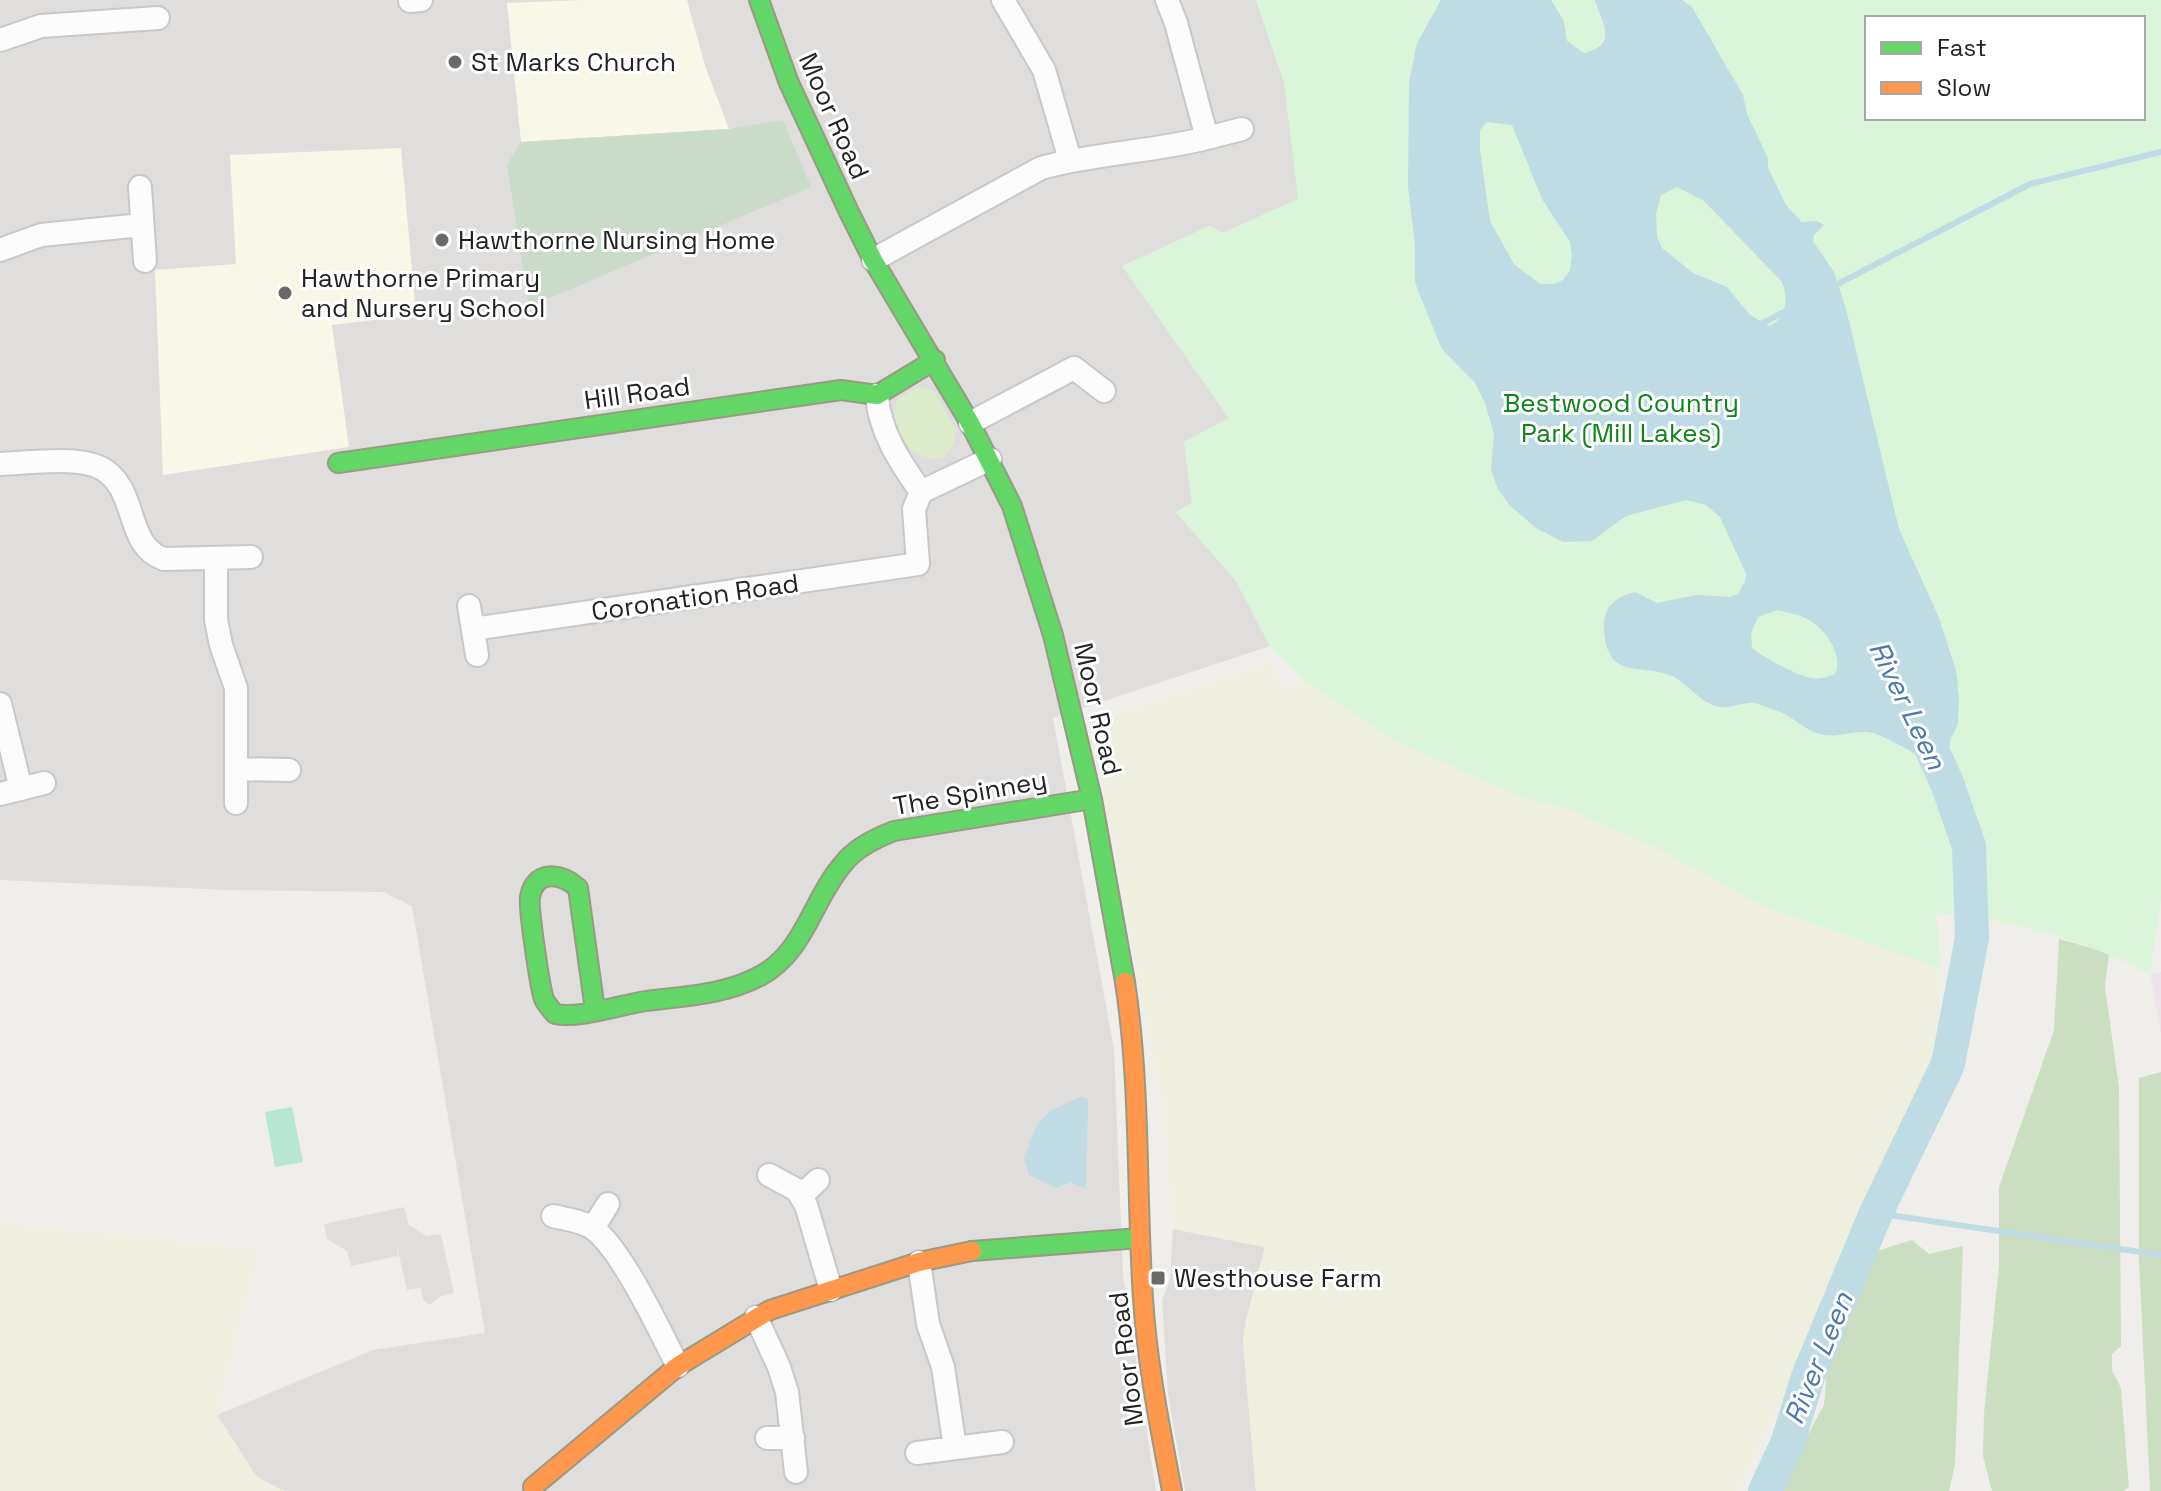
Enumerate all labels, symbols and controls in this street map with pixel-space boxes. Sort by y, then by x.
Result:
legend [1865,16,2145,120]
text: Fast [1937,32,1987,63]
place label: St Marks Church [471,45,676,79]
street label: Moor Road [791,47,877,185]
marker: St Marks Church [446,53,464,71]
text: Slow [1937,72,1991,103]
place label: Hawthorne Nursing Home [458,223,775,257]
marker: Hawthorne Nursing Home [433,231,451,249]
place label: Hawthorne Primary and Nursery School [301,261,545,325]
marker: Hawthorne Primary and Nursery School [276,284,294,302]
street label: Hill Road [582,369,692,417]
park label: Bestwood Country Park (Mill Lakes) [1503,386,1739,450]
street label: Coronation Road [589,566,801,628]
water label: River Leen [1861,635,1955,776]
street label: Moor Road [1066,639,1130,779]
street label: The Spinney [890,763,1050,823]
place label: Westhouse Farm [1174,1261,1382,1295]
marker: Westhouse Farm [1149,1269,1167,1287]
water label: River Leen [1775,1286,1861,1429]
street label: Moor Road [1101,1290,1151,1428]

